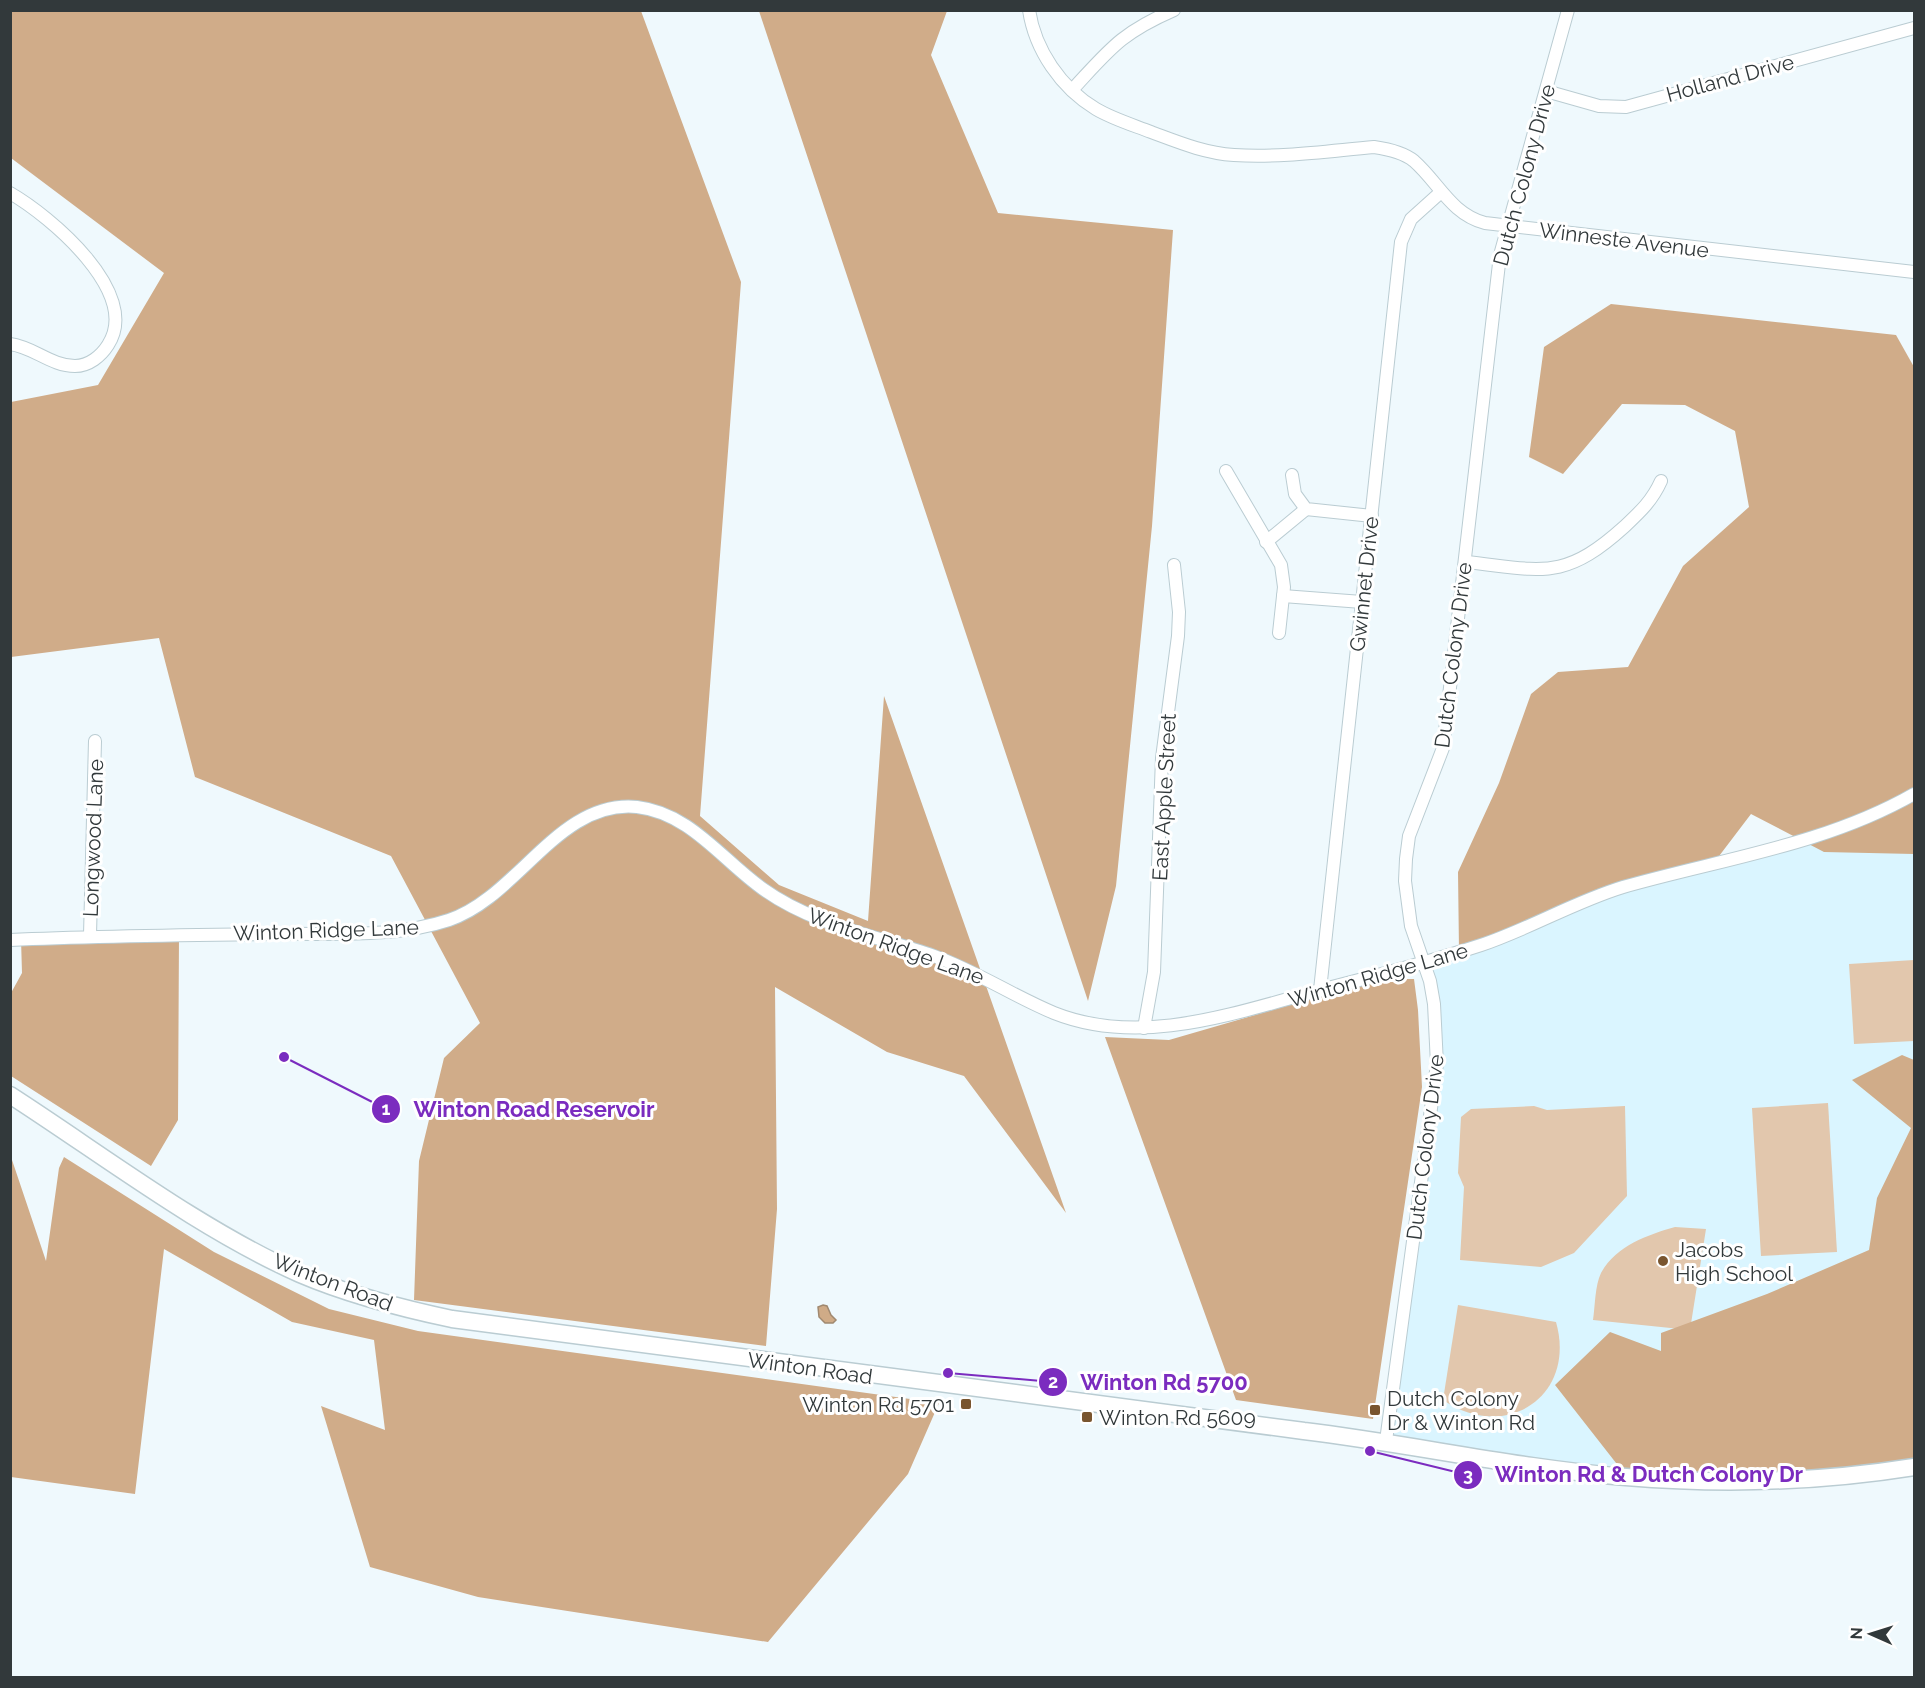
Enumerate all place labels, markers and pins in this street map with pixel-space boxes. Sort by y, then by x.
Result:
callout: Winton Road Reservoir [371,1089,666,1129]
place label: Jacobs High School [1675,1237,1793,1286]
marker: Jacobs High School [1656,1254,1670,1268]
callout: Winton Rd 5700 [1038,1362,1260,1402]
place label: Dutch Colony Dr & Winton Rd [1387,1386,1535,1435]
place label: Winton Rd 5701 [802,1392,954,1417]
marker: Winton Rd 5701 [959,1397,973,1411]
marker: Dutch Colony Dr & Winton Rd [1368,1403,1382,1417]
place label: Winton Rd 5609 [1099,1405,1256,1430]
marker: Winton Rd 5609 [1080,1410,1094,1424]
callout: Winton Rd & Dutch Colony Dr [1453,1455,1815,1495]

